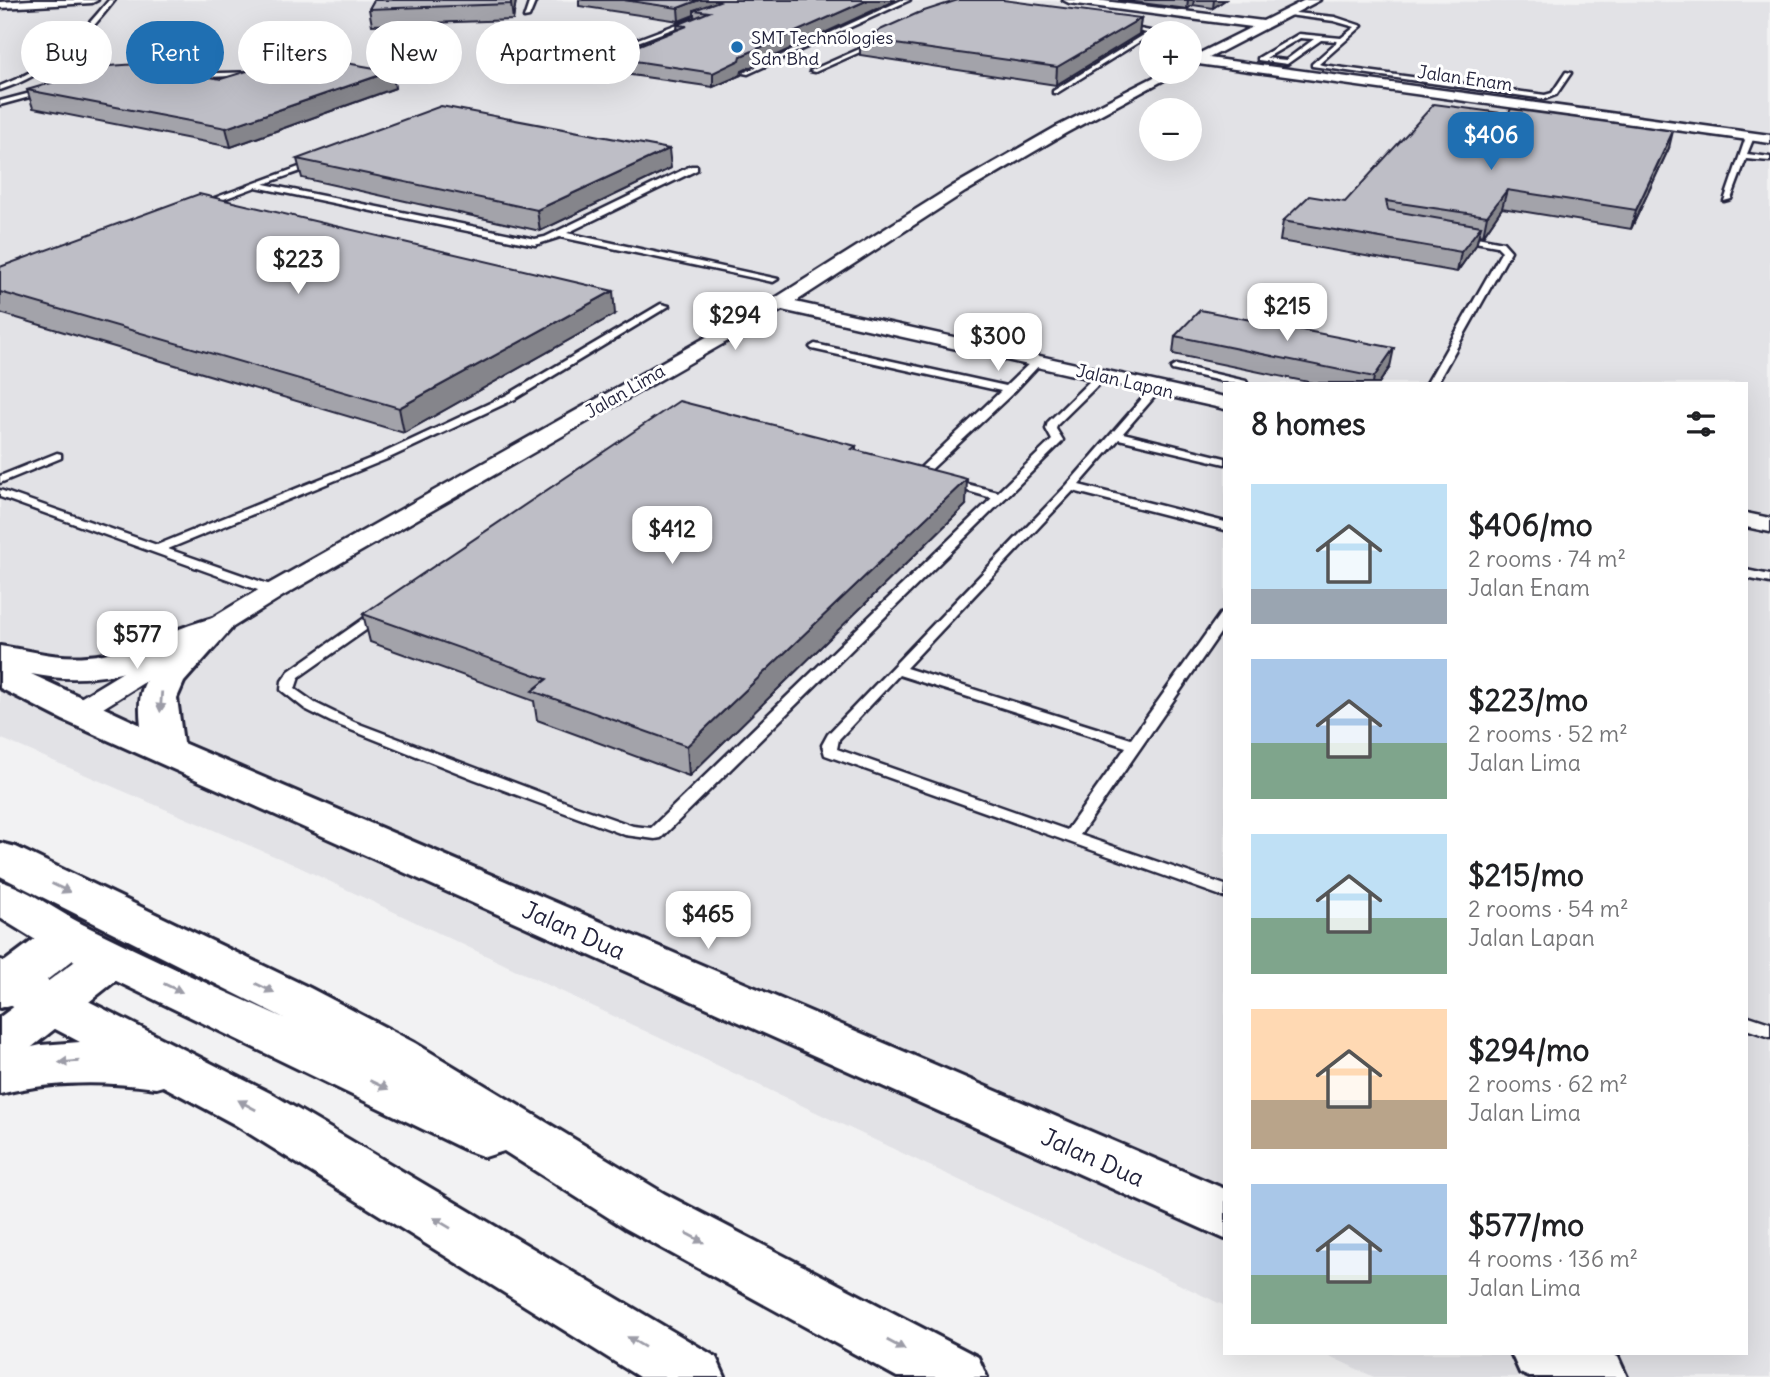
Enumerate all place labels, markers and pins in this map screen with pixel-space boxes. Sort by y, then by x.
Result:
place label: SMT Technologies Sdn Bhd [751,26,893,70]
marker: SMT Technologies Sdn Bhd [729,39,745,55]
pin: $406 [1450,113,1532,172]
pin: $223 [257,236,339,296]
pin: $215 [1246,284,1328,343]
pin: $294 [694,292,776,352]
pin: $300 [957,314,1039,373]
pin: $412 [631,506,713,566]
pin: $577 [96,612,178,671]
pin: $465 [667,892,749,951]

